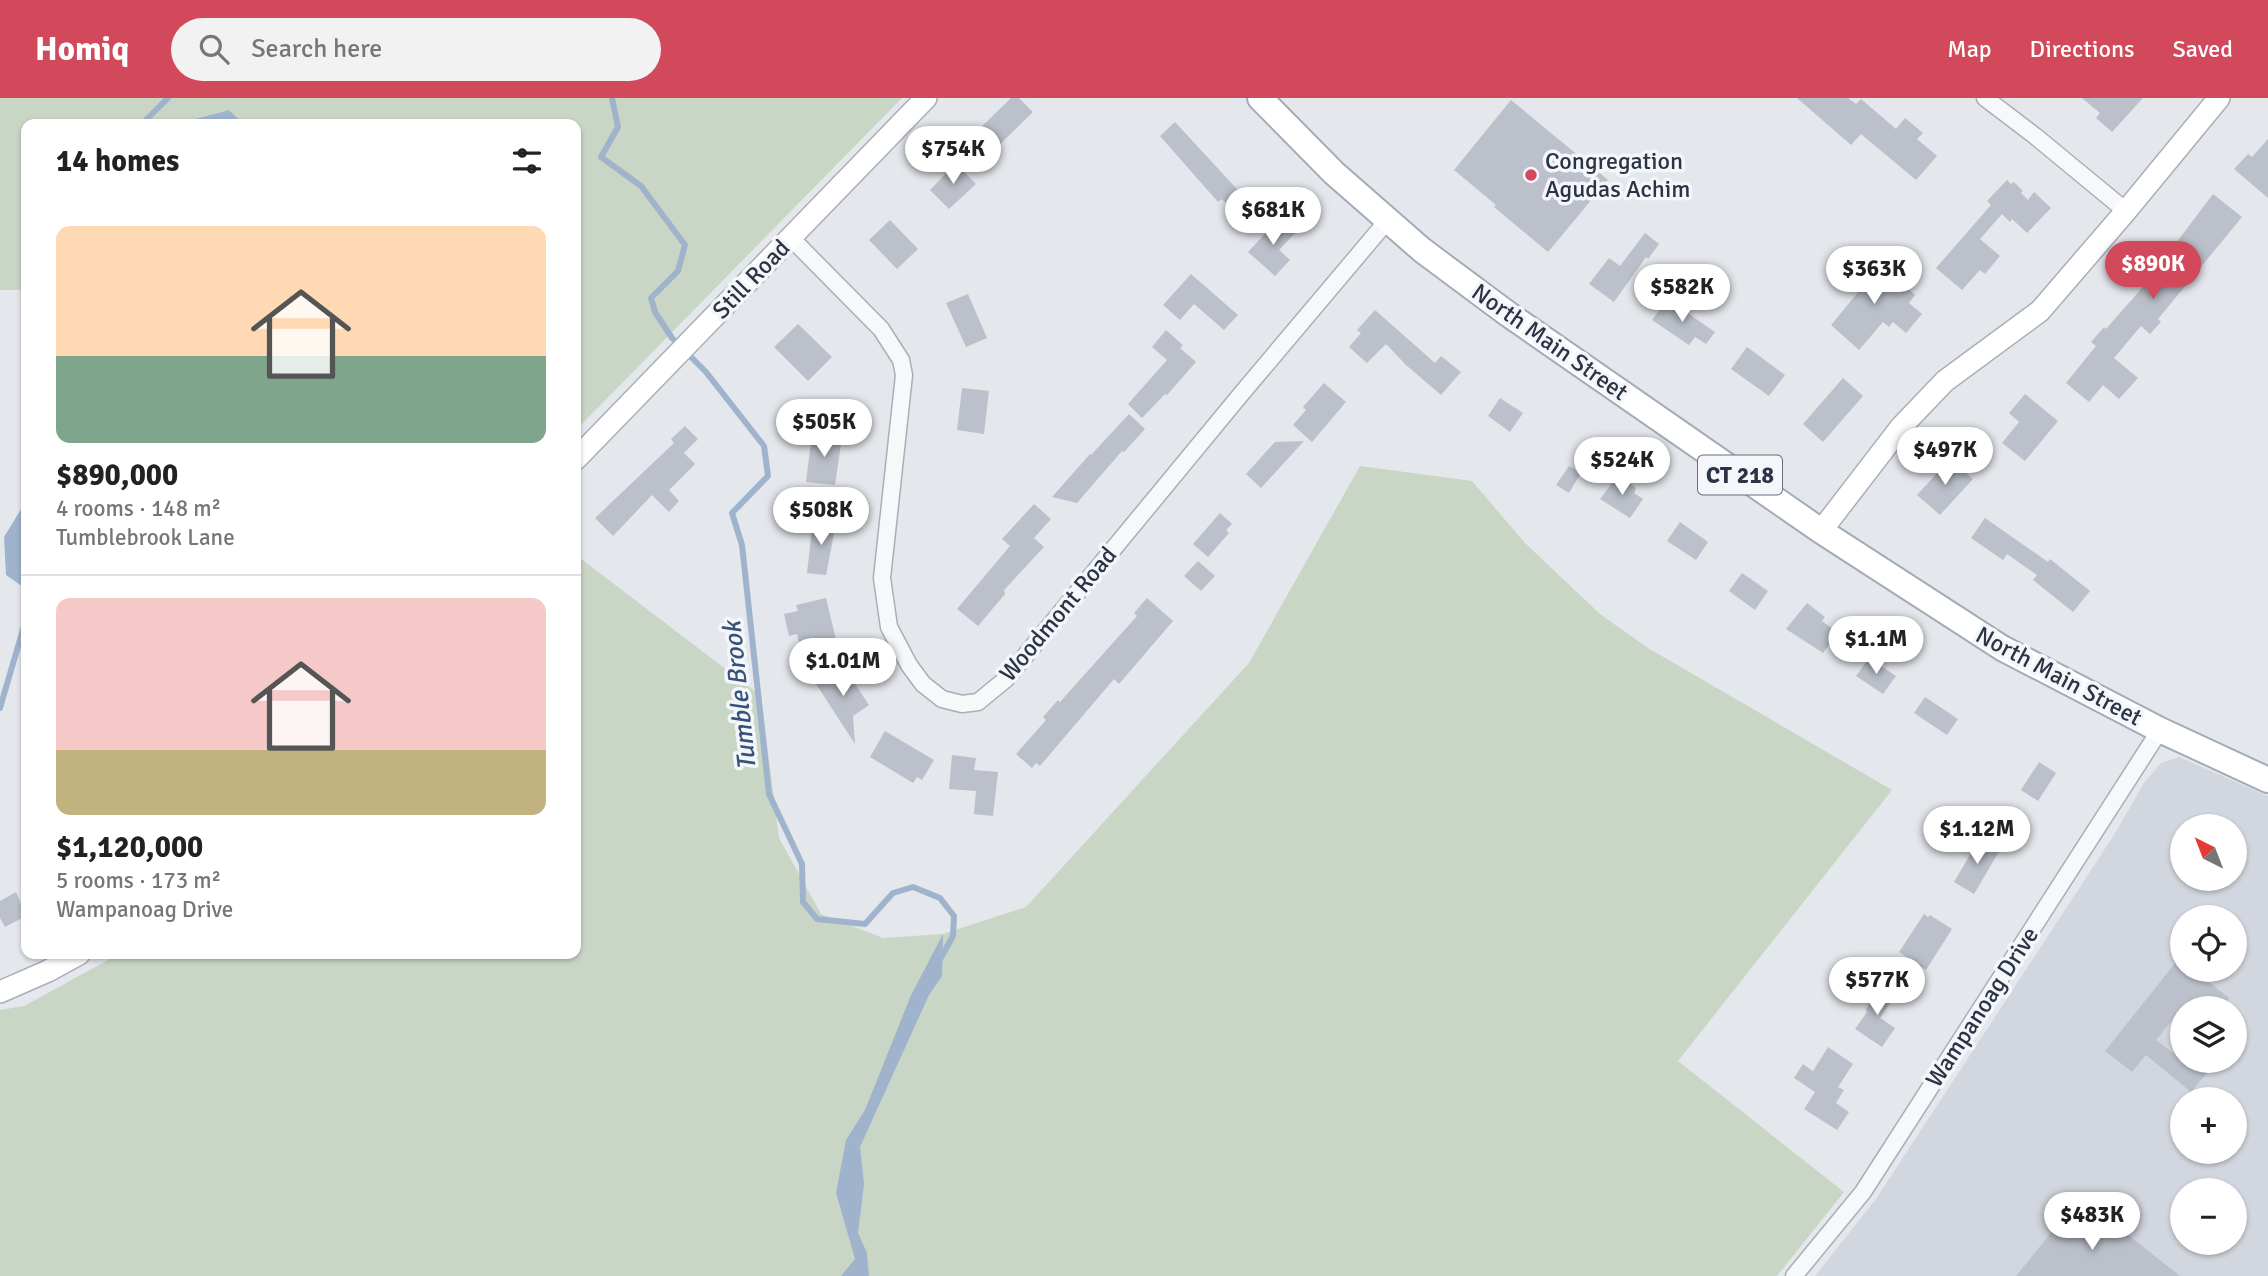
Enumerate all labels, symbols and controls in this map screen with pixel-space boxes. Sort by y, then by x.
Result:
search box [171,18,661,81]
text: Homiq [35,29,129,70]
icon: search [195,30,233,68]
text: Search here [251,33,382,65]
text: Map [1947,34,1992,64]
text: Directions [2030,34,2135,64]
text: Saved [2173,34,2233,64]
pin: $754K [904,126,1002,186]
text: $754K [921,134,985,163]
icon: filters [508,142,546,180]
text: 14 homes [56,143,179,180]
place label: Congregation Agudas Achim [1545,146,1690,204]
marker: Congregation Agudas Achim [1523,167,1539,183]
pin: $681K [1224,188,1322,247]
text: $681K [1241,195,1305,224]
street label: Still Road [706,233,796,325]
pin: $890K [2104,242,2202,301]
pin: $363K [1825,246,1923,306]
text: $890K [2121,249,2185,278]
text: $363K [1842,254,1906,283]
pin: $582K [1633,264,1731,324]
icon: home [238,271,364,397]
text: $582K [1650,272,1714,301]
street label: North Main Street [1466,277,1634,407]
pin: $505K [775,400,873,459]
text: $505K [792,407,856,436]
pin: $497K [1896,428,1994,487]
text: $497K [1913,435,1977,464]
pin: $524K [1573,438,1671,497]
text: $524K [1590,445,1654,474]
road number: CT 218 [1698,456,1782,494]
text: $890,000 [56,457,178,494]
pin: $508K [772,488,870,547]
text: 4 rooms · 148 m² [56,494,221,523]
text: $508K [789,495,853,524]
text: Tumblebrook Lane [56,523,235,552]
street label: Woodmont Road [993,540,1123,688]
pin: $1.1M [1827,616,1925,676]
water label: Tumble Brook [716,618,764,772]
street label: North Main Street [1971,620,2147,732]
text: $1.1M [1844,624,1908,653]
pin: $1.01M [786,638,900,698]
icon: home [238,643,364,769]
text: $1.01M [805,646,881,675]
pin: $1.12M [1920,806,2034,866]
text: $1.12M [1939,814,2015,843]
north arrow [2170,814,2247,891]
map controls [2170,814,2247,1255]
text: $1,120,000 [56,829,203,866]
text: 5 rooms · 173 m² [56,866,221,895]
text: Wampanoag Drive [56,895,233,924]
button: locate [2170,905,2247,982]
street label: Wampanoag Drive [1919,921,2045,1093]
pin: $577K [1828,958,1926,1017]
text: $577K [1845,965,1909,994]
button: layers [2170,996,2247,1073]
button: + [2170,1087,2247,1164]
button: − [2170,1178,2247,1255]
pin: $483K [2043,1192,2141,1252]
text: $483K [2060,1200,2124,1229]

